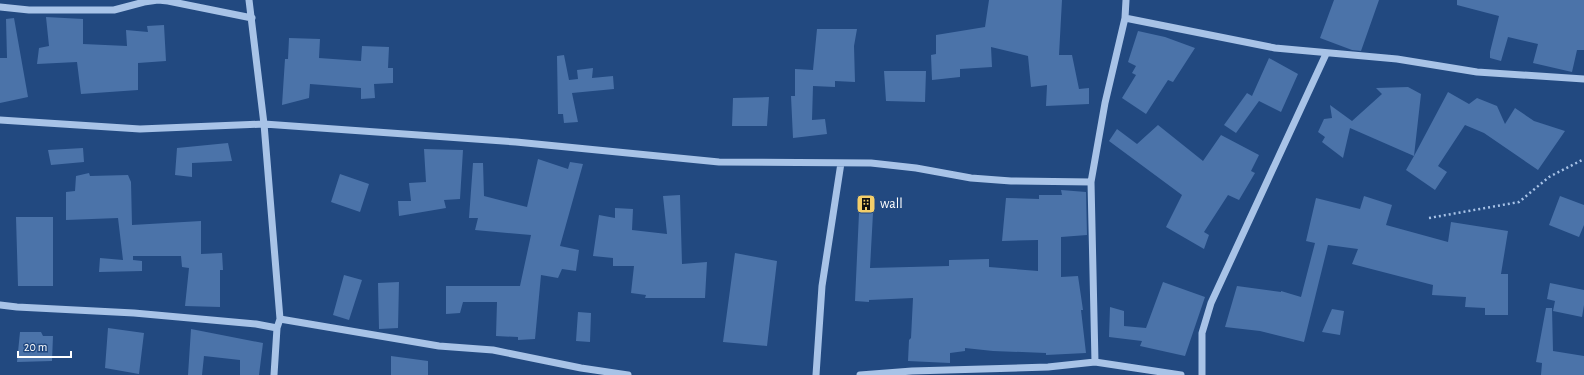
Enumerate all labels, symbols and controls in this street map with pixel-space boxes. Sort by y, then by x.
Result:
building icon: wall [855,193,877,215]
place label: wall [880,197,903,211]
scale bar [18,333,71,359]
text: 20 m [24,341,47,353]

